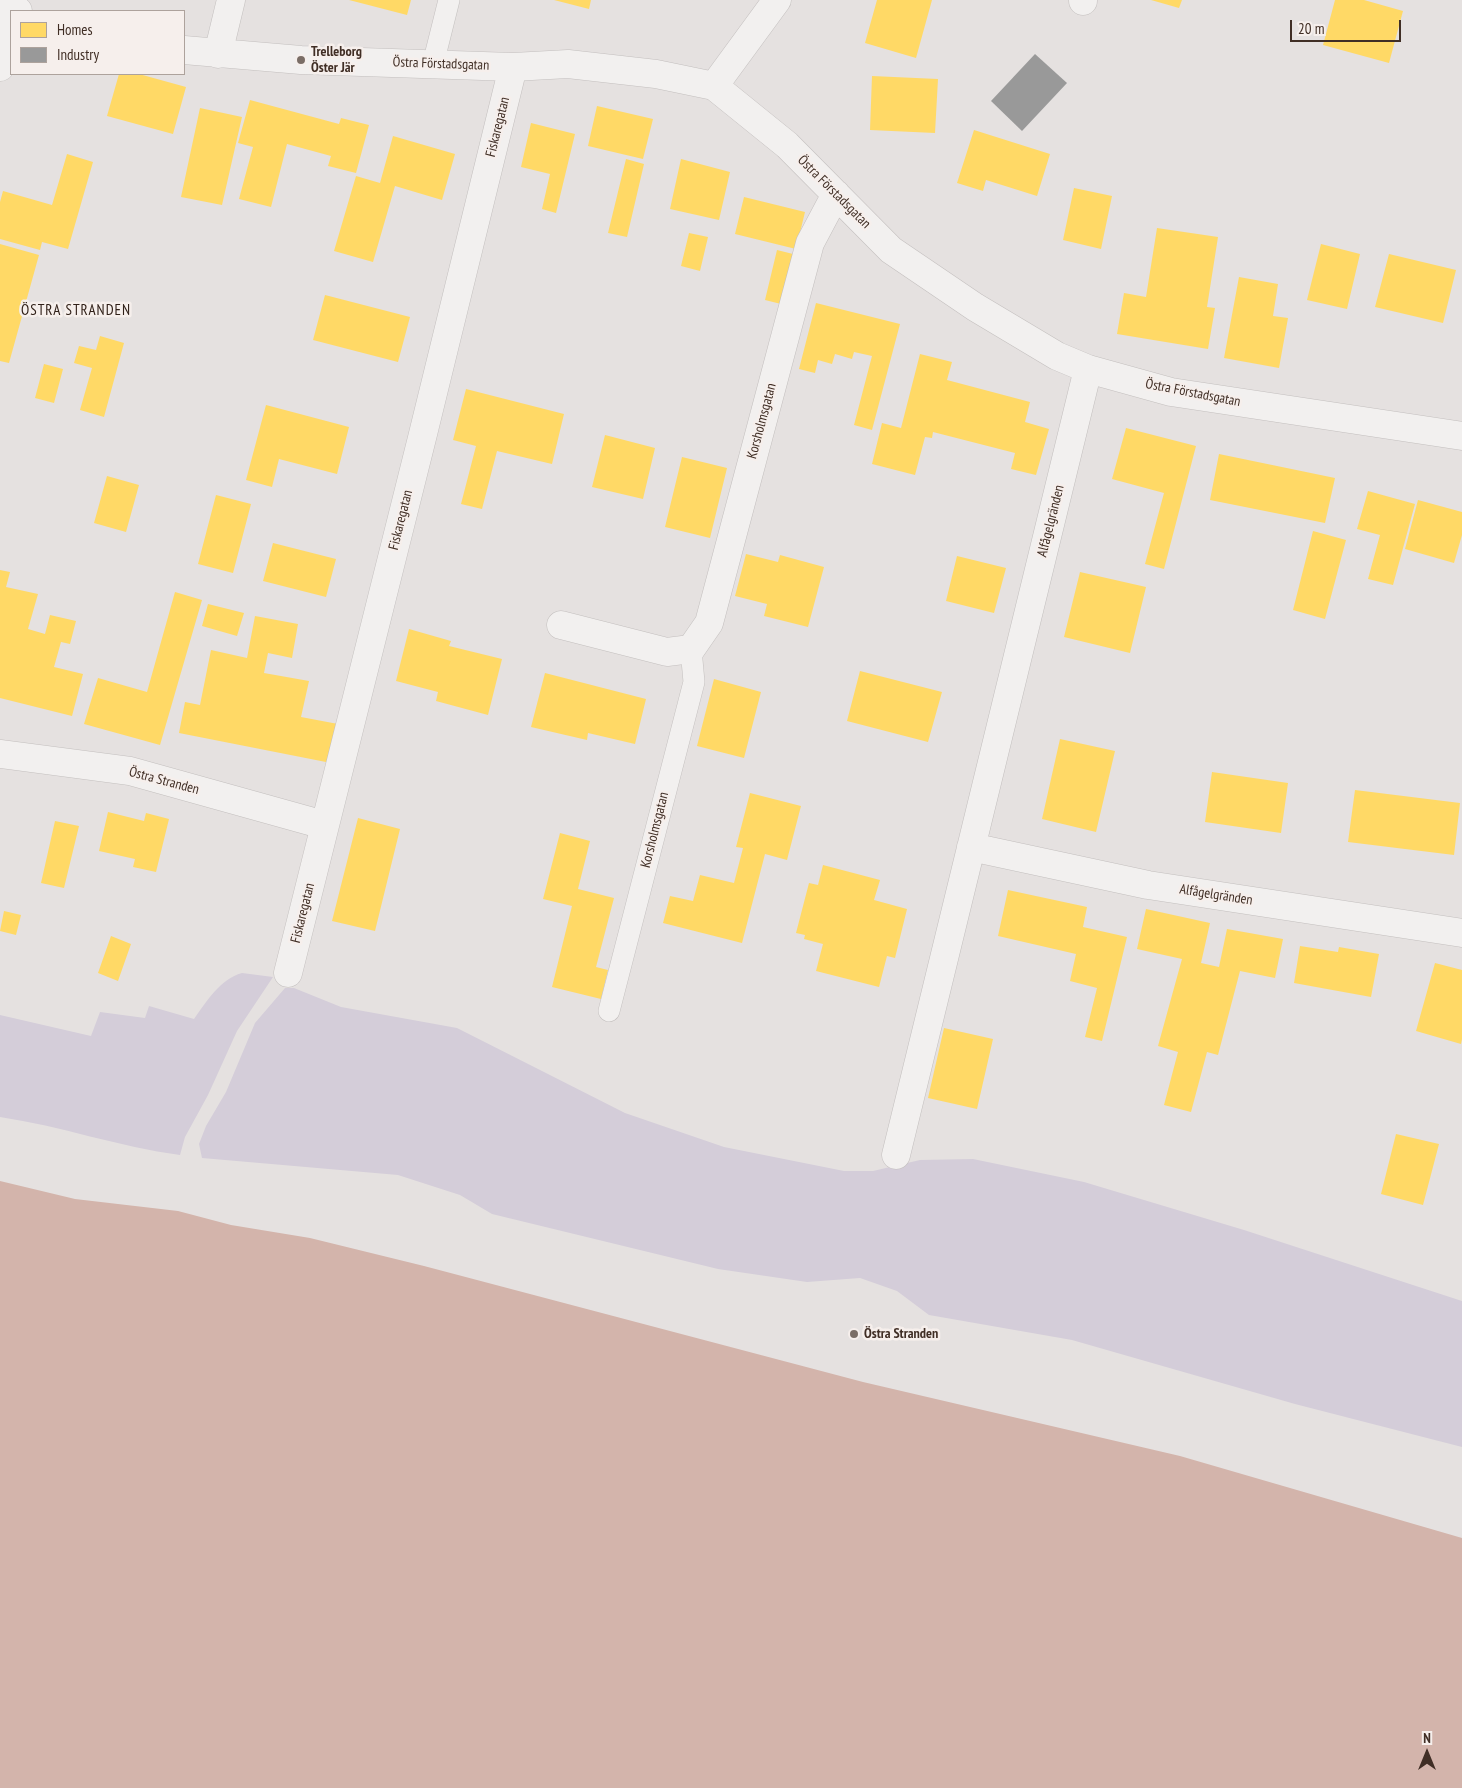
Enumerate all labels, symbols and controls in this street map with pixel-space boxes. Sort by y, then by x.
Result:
legend [10,10,185,75]
scale bar [1292,10,1403,42]
text: 20 m [1298,19,1324,38]
text: Homes [57,20,93,39]
place label: Trelleborg Öster Jär [311,44,362,76]
text: Industry [57,45,99,64]
marker: Trelleborg Öster Jär [295,54,307,66]
street label: Östra Förstadsgatan [392,54,490,74]
street label: Fiskaregatan [482,95,514,159]
street label: Östra Förstadsgatan [794,152,874,232]
district label: ÖSTRA STRANDEN [19,302,133,320]
street label: Östra Förstadsgatan [1144,376,1242,410]
street label: Korsholmsgatan [744,381,780,461]
street label: Alfågelgränden [1034,483,1068,559]
street label: Fiskaregatan [385,488,417,552]
street label: Östra Stranden [127,764,201,798]
street label: Korsholmsgatan [637,790,673,870]
street label: Fiskaregatan [287,881,319,945]
street label: Alfågelgränden [1178,881,1254,909]
place label: Östra Stranden [864,1326,938,1342]
marker: Östra Stranden [848,1328,860,1340]
north arrow [1402,1728,1452,1778]
text: N [1423,1729,1431,1747]

